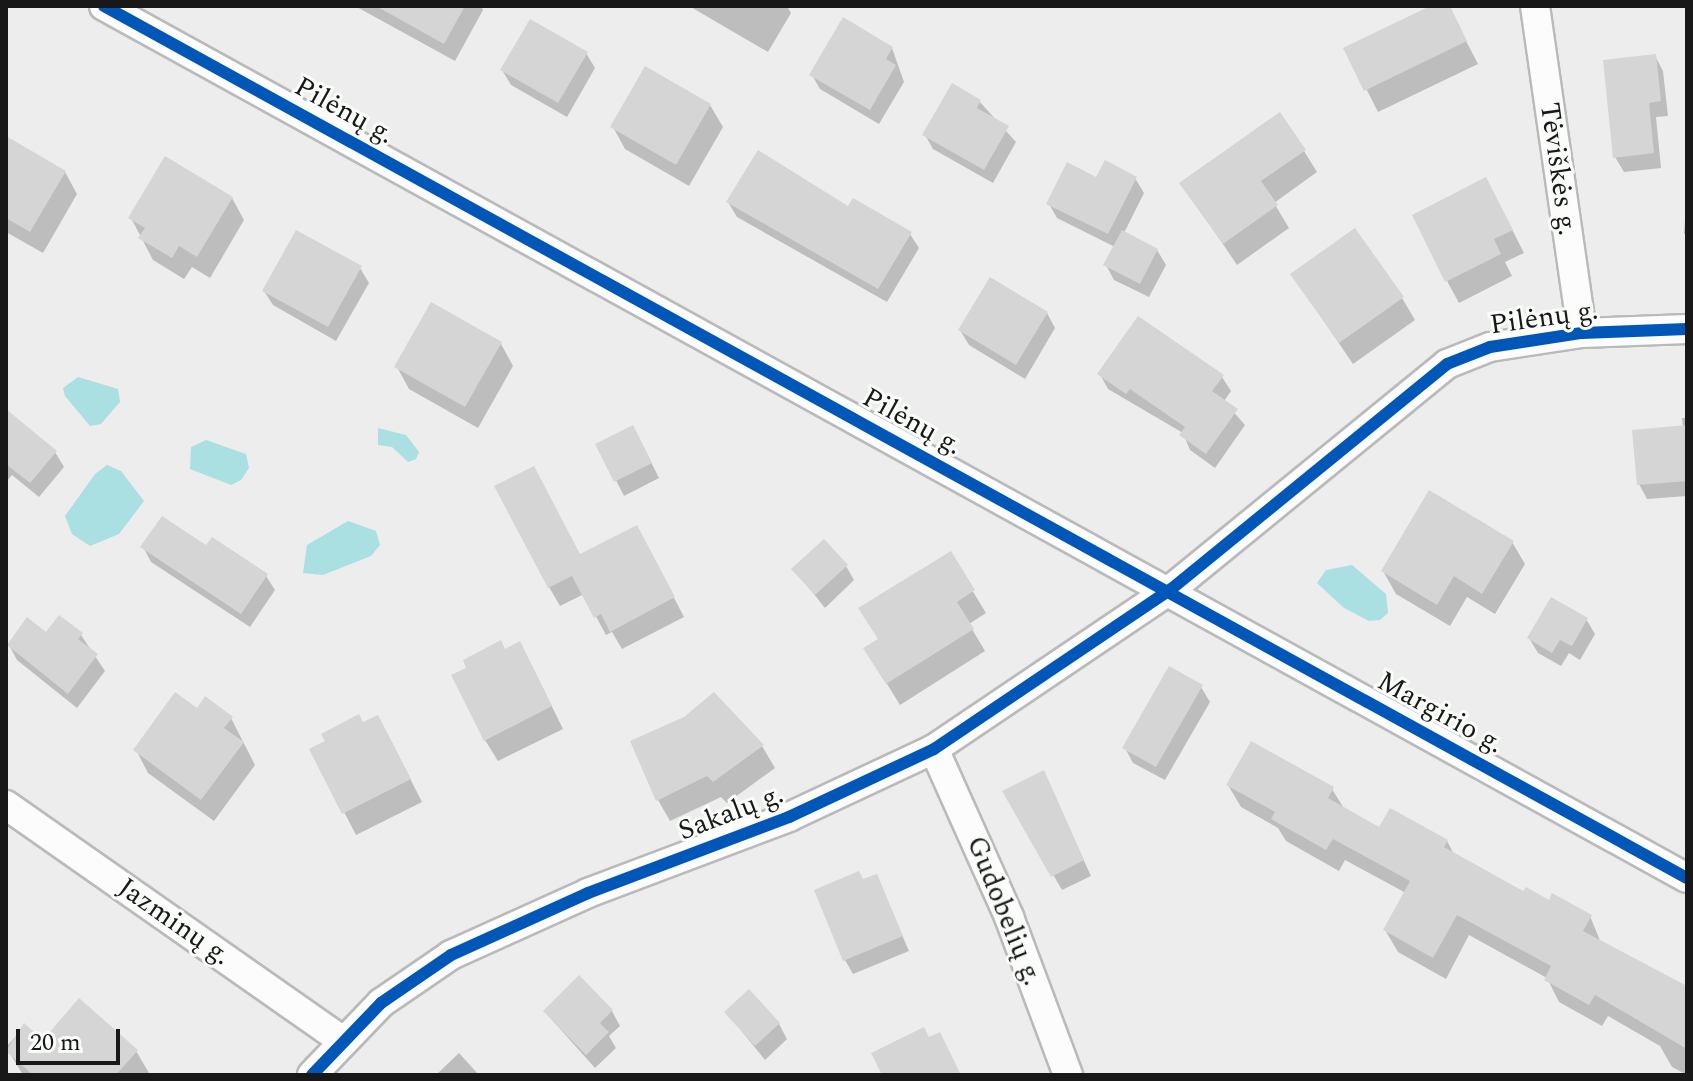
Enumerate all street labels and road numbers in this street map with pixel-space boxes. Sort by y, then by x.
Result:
street label: Pilėnų g. [288,70,400,152]
street label: Tėviškės g. [1532,100,1584,238]
street label: Pilėnų g. [1488,294,1600,342]
street label: Pilėnų g. [856,381,968,463]
street label: Margirio g. [1371,665,1509,761]
street label: Sakalų g. [674,778,788,848]
street label: Gudobelių g. [959,831,1049,991]
street label: Jazminų g. [111,871,237,973]

